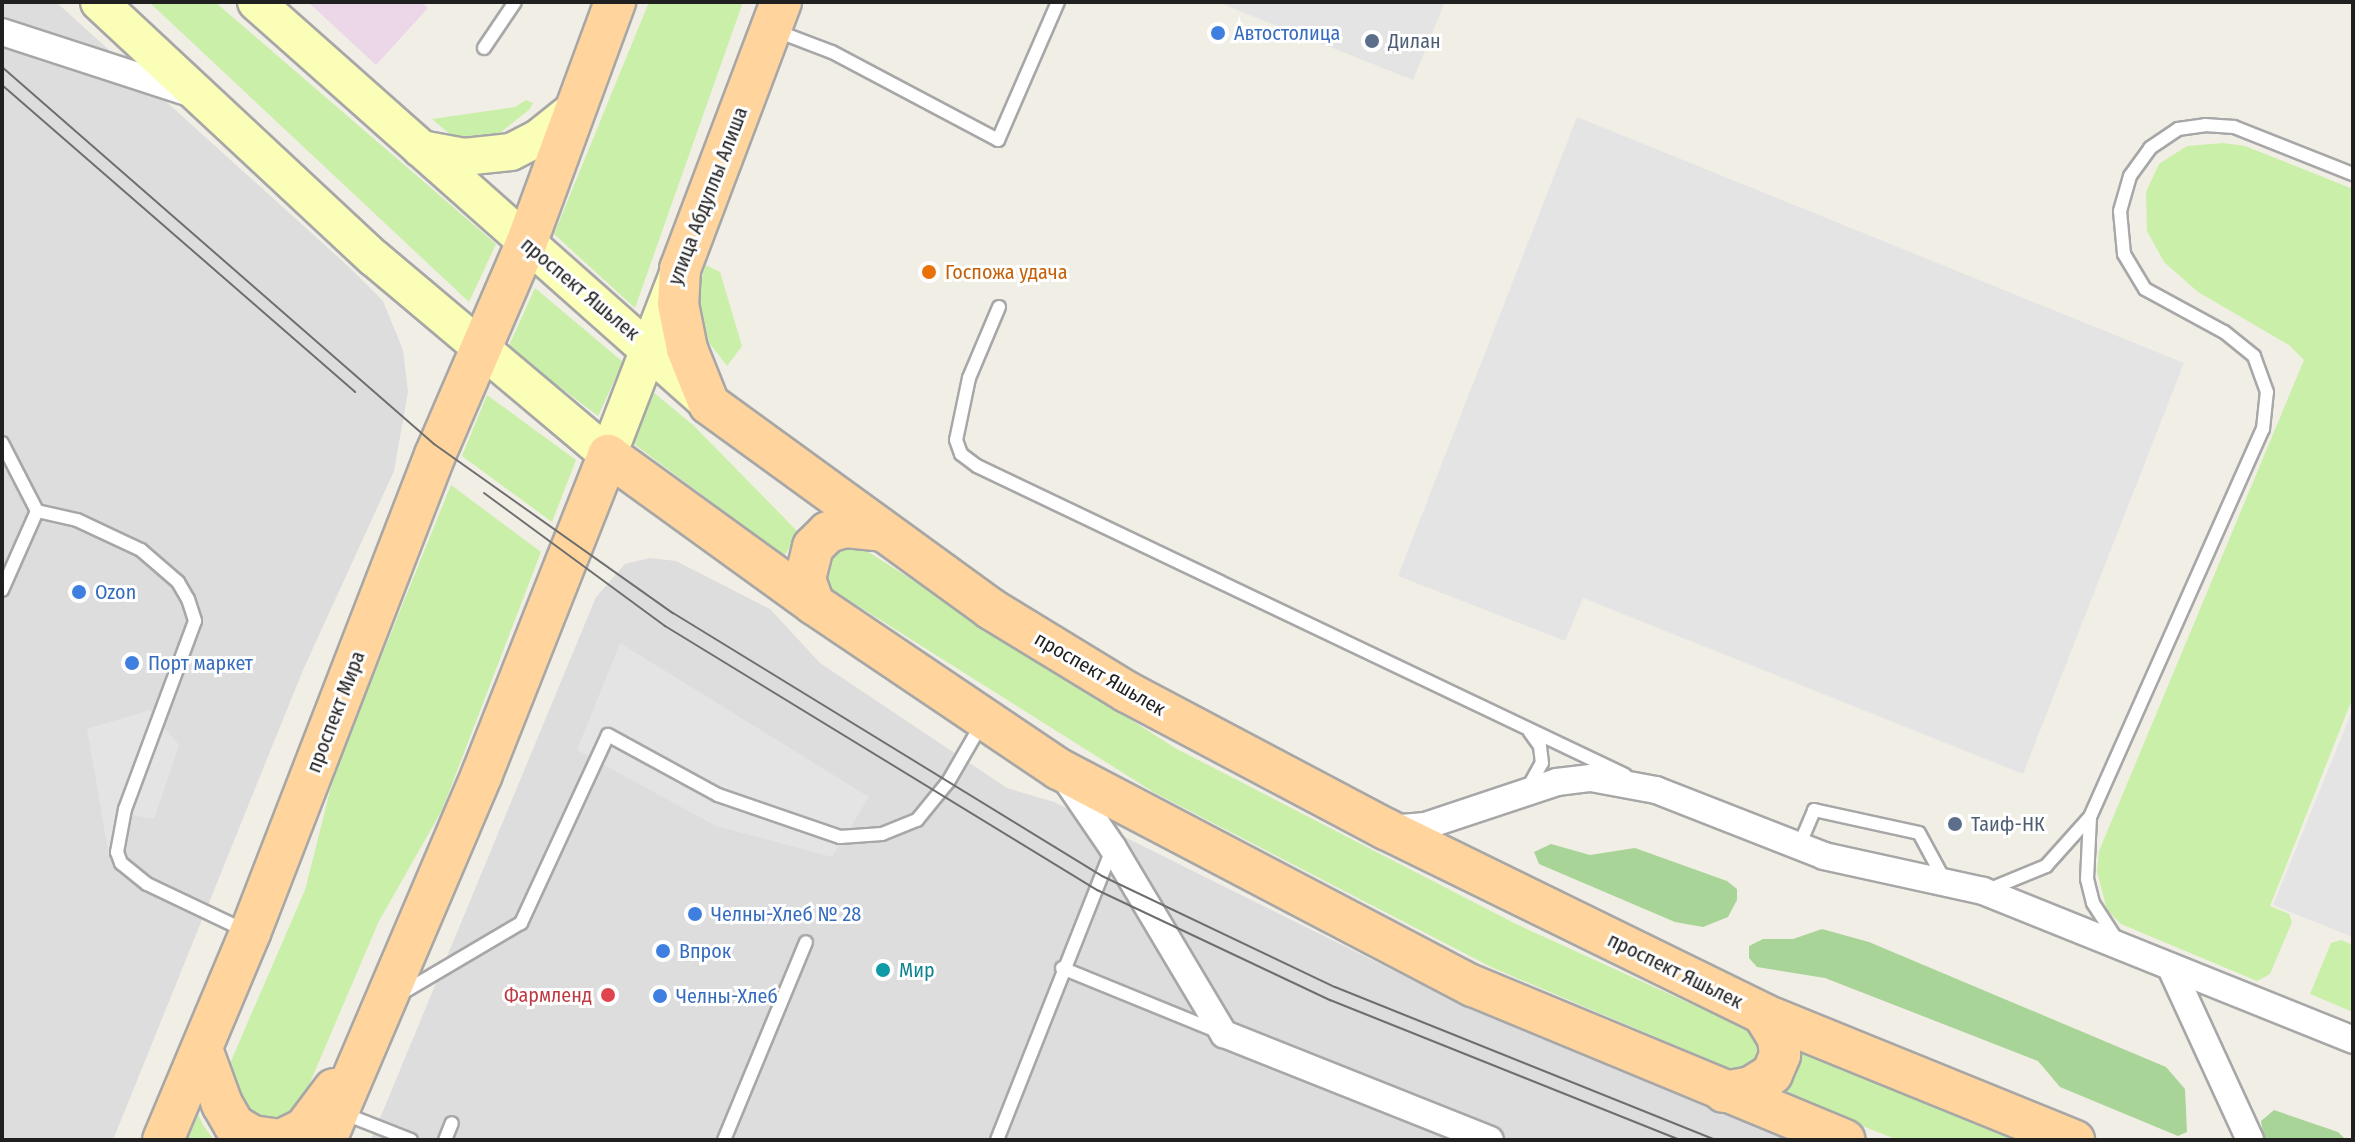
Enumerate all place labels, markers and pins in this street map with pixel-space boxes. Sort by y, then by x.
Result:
place label: Автостолица [1234,21,1340,45]
marker: Автостолица [1209,24,1227,42]
place label: Дилан [1388,29,1441,53]
marker: Дилан [1363,32,1381,50]
place label: Госпожа удача [945,260,1067,284]
marker: Госпожа удача [920,263,938,281]
place label: Ozon [95,580,136,604]
marker: Ozon [70,583,88,601]
place label: Порт маркет [148,651,253,675]
marker: Порт маркет [123,654,141,672]
place label: Таиф-НК [1971,812,2045,836]
marker: Таиф-НК [1946,815,1964,833]
place label: Челны-Хлеб № 28 [711,902,861,926]
marker: Челны-Хлеб № 28 [686,905,704,923]
place label: Впрок [679,939,731,963]
marker: Впрок [654,942,672,960]
place label: Мир [899,958,935,982]
marker: Мир [874,961,892,979]
place label: Фармленд [504,983,592,1007]
place label: Челны-Хлеб [676,984,778,1008]
marker: Фармленд [599,986,617,1004]
marker: Челны-Хлеб [651,987,669,1005]

